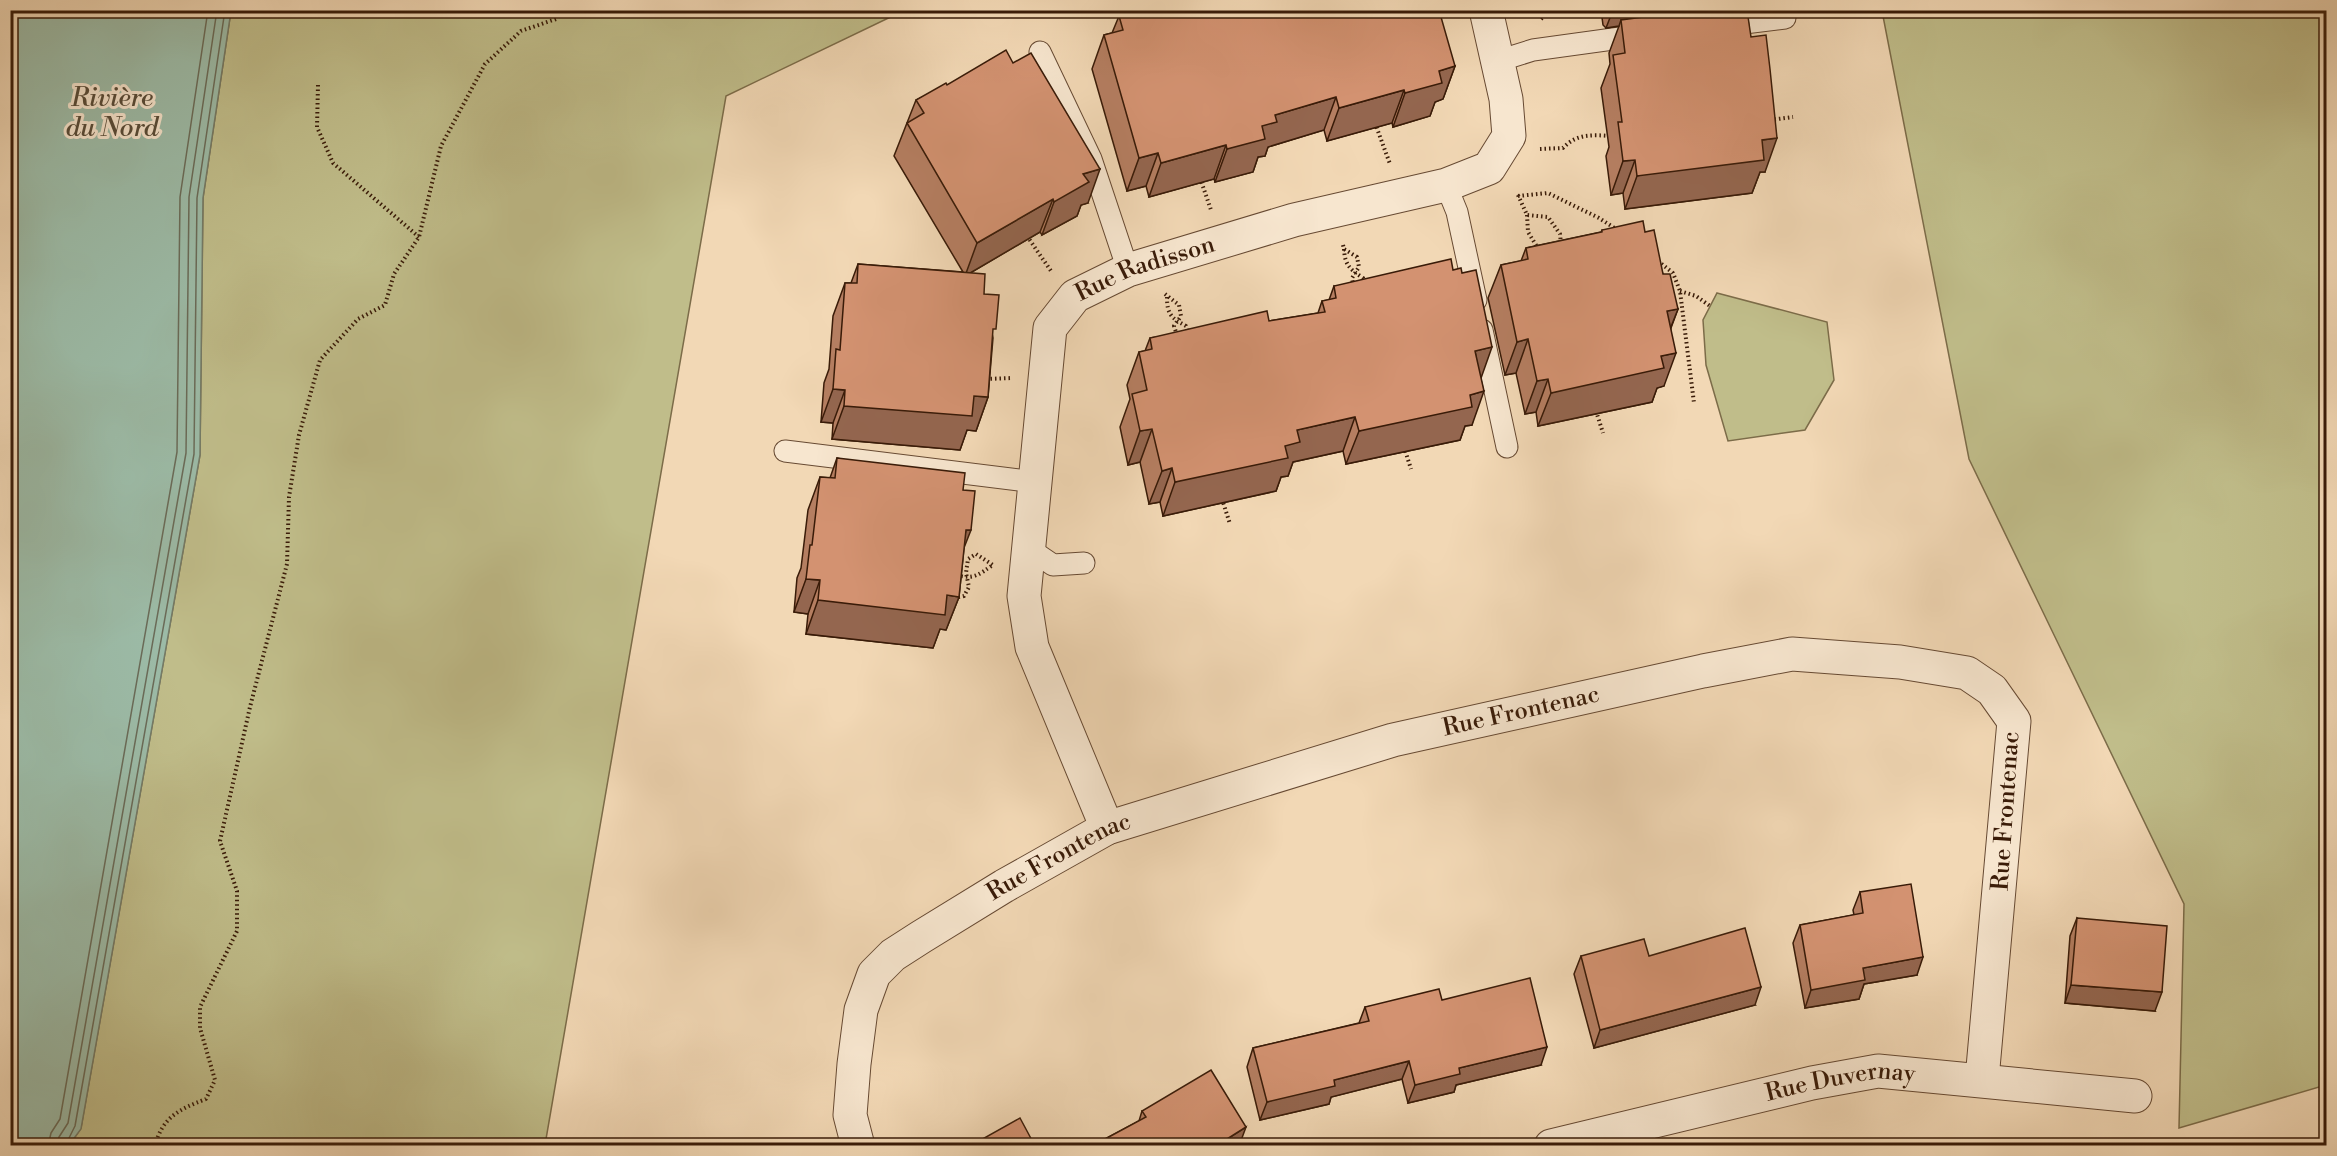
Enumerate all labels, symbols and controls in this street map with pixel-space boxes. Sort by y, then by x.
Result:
water label: Rivière du Nord [66,82,160,144]
street label: Rue Radisson [1070,230,1219,309]
street label: Rue Frontenac [1440,680,1602,744]
street label: Rue Frontenac [1985,730,2027,892]
street label: Rue Frontenac [981,807,1135,908]
street label: Rue Duvernay [1762,1056,1917,1109]

